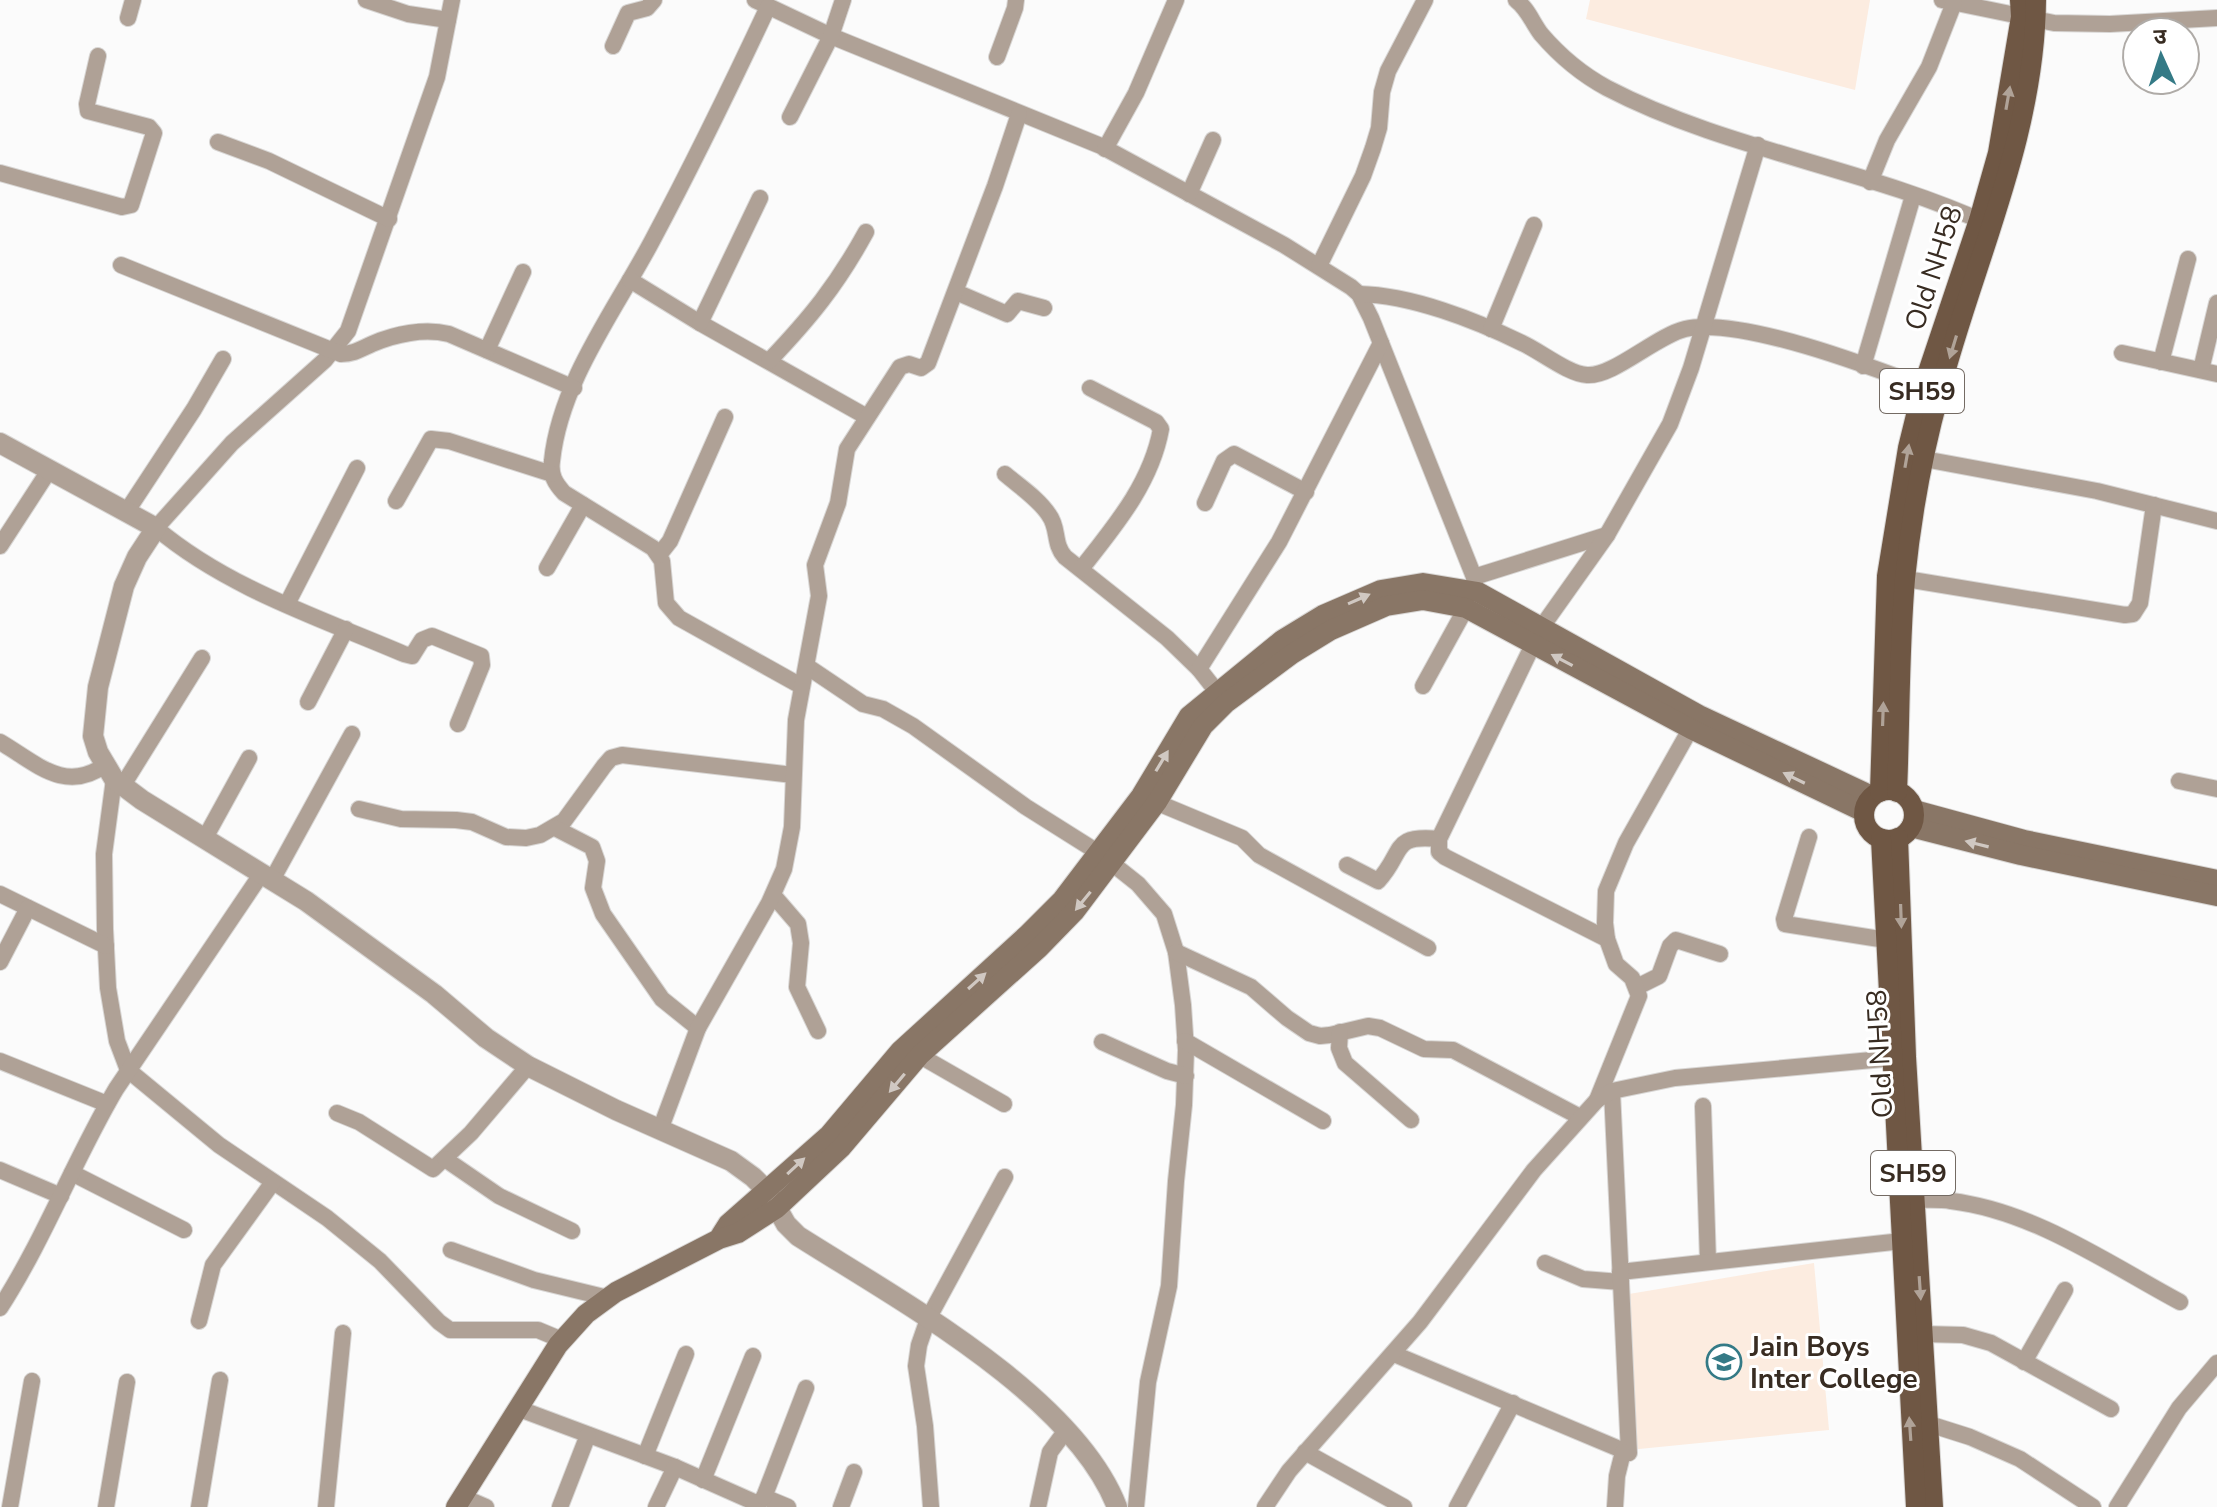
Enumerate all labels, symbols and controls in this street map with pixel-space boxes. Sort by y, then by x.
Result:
north arrow [2121,16,2201,96]
text: उ [2153,22,2168,52]
one-way arrow [2002,85,2015,110]
street label: Old NH58 [1896,201,1972,335]
one-way arrow [1947,335,1959,359]
road number: SH59 [1880,369,1964,413]
one-way arrow [1902,443,1914,468]
one-way arrow [1347,593,1371,606]
one-way arrow [1551,654,1573,668]
one-way arrow [1876,701,1889,726]
one-way arrow [1155,750,1169,772]
one-way arrow [1782,771,1805,785]
one-way arrow [1964,837,1989,849]
one-way arrow [1074,891,1091,912]
one-way arrow [1895,904,1908,929]
one-way arrow [968,972,987,990]
street label: Old NH58 [1858,989,1902,1119]
one-way arrow [888,1073,906,1092]
road number: SH59 [1871,1151,1955,1195]
one-way arrow [786,1158,805,1176]
one-way arrow [1914,1276,1927,1301]
place label: Jain Boys Inter College [1749,1328,1918,1398]
school or university icon: Jain Boys Inter College [1705,1343,1743,1381]
one-way arrow [1904,1416,1917,1441]

